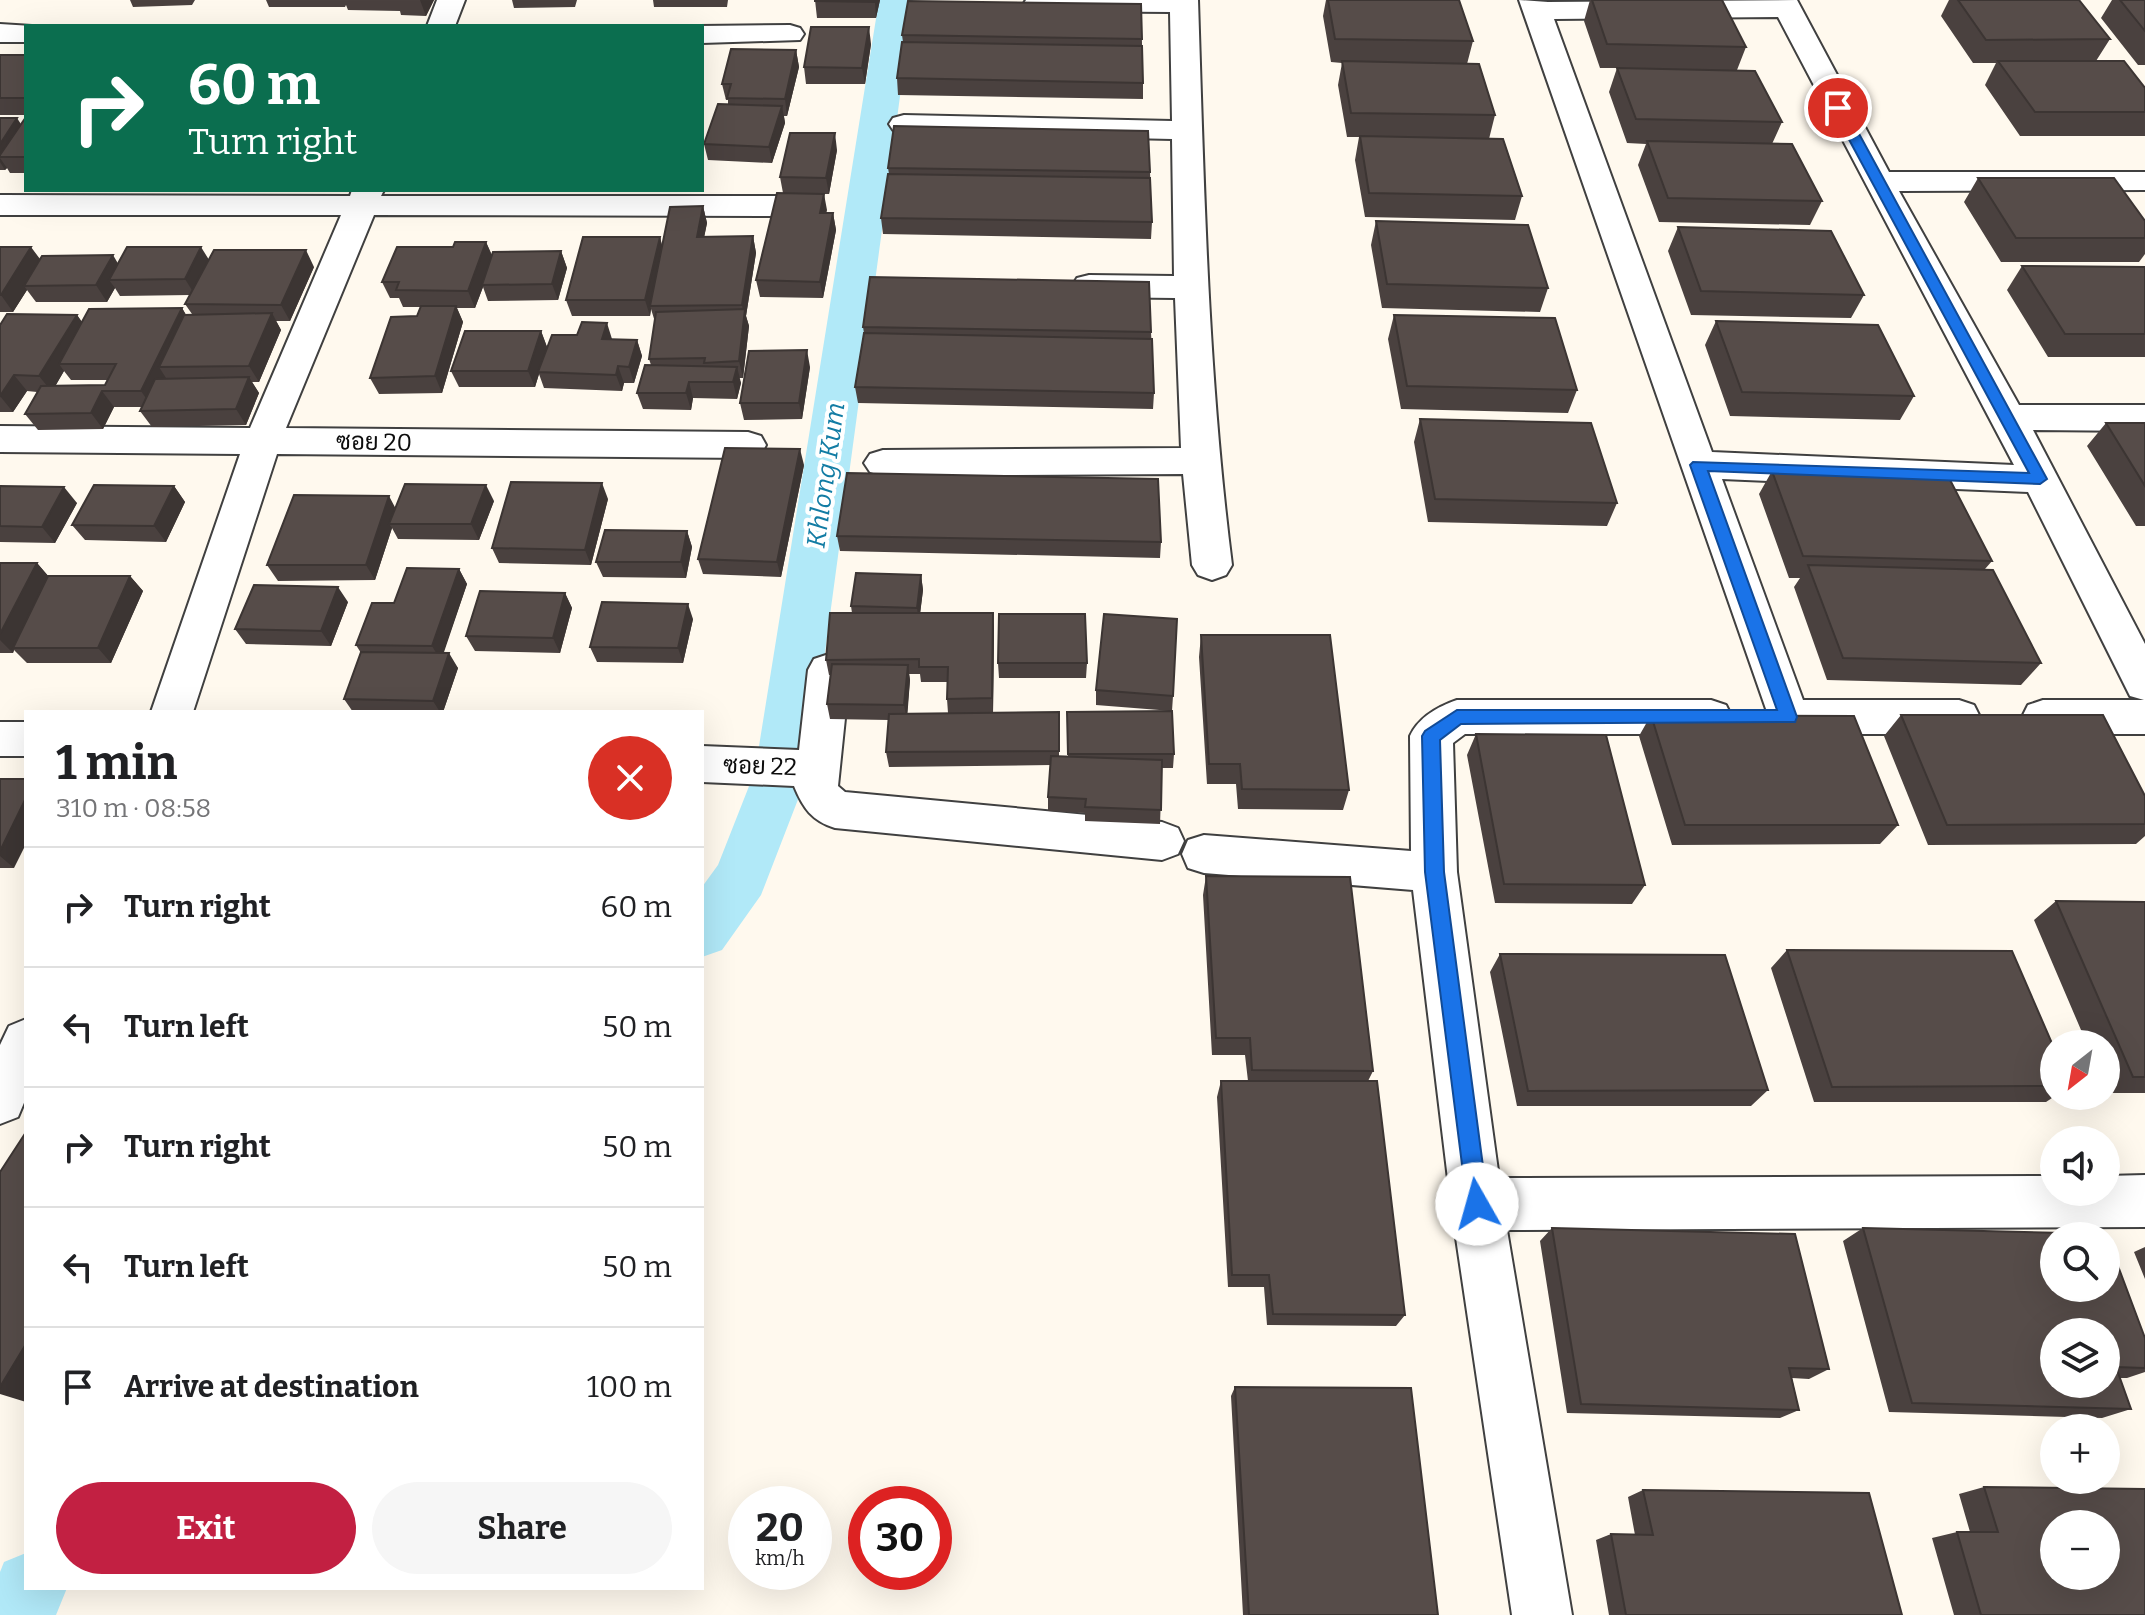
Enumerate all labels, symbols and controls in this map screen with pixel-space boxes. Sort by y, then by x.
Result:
text: 60 m [188,52,320,119]
icon: right [56,56,160,160]
pin [1804,74,1872,142]
icon: arrive [1816,86,1860,130]
text: Turn right [188,120,357,164]
water label: Khlong Kum [800,400,852,550]
street label: ซอย 20 [336,427,412,457]
text: 1 min [56,734,177,792]
button: close [588,736,672,820]
street label: ซอย 22 [723,751,797,781]
text: 310 m · 08:58 [56,793,211,824]
icon: right [56,885,100,929]
text: Turn right [124,889,271,925]
text: 60 m [601,889,672,925]
icon: left [56,1005,100,1049]
text: Turn left [124,1009,249,1045]
text: 50 m [602,1009,672,1045]
north arrow [2040,1030,2120,1110]
map controls [2040,1030,2120,1590]
icon: right [56,1125,100,1169]
button: sound [2040,1126,2120,1206]
text: Turn right [124,1129,271,1165]
text: 50 m [602,1129,672,1165]
position arrow [1435,1162,1519,1246]
button: search [2040,1222,2120,1302]
icon: left [56,1245,100,1289]
text: Turn left [124,1249,249,1285]
text: 50 m [602,1249,672,1285]
button: layers [2040,1318,2120,1398]
icon: arrive [56,1365,100,1409]
text: Arrive at destination [124,1369,419,1405]
text: 100 m [587,1369,672,1405]
button: + [2040,1414,2120,1494]
button: Exit [56,1482,356,1574]
button: Share [372,1482,672,1574]
speed limit sign: 30 [848,1486,952,1590]
text: 20 [756,1504,804,1552]
button: − [2040,1510,2120,1590]
text: km/h [755,1546,805,1570]

